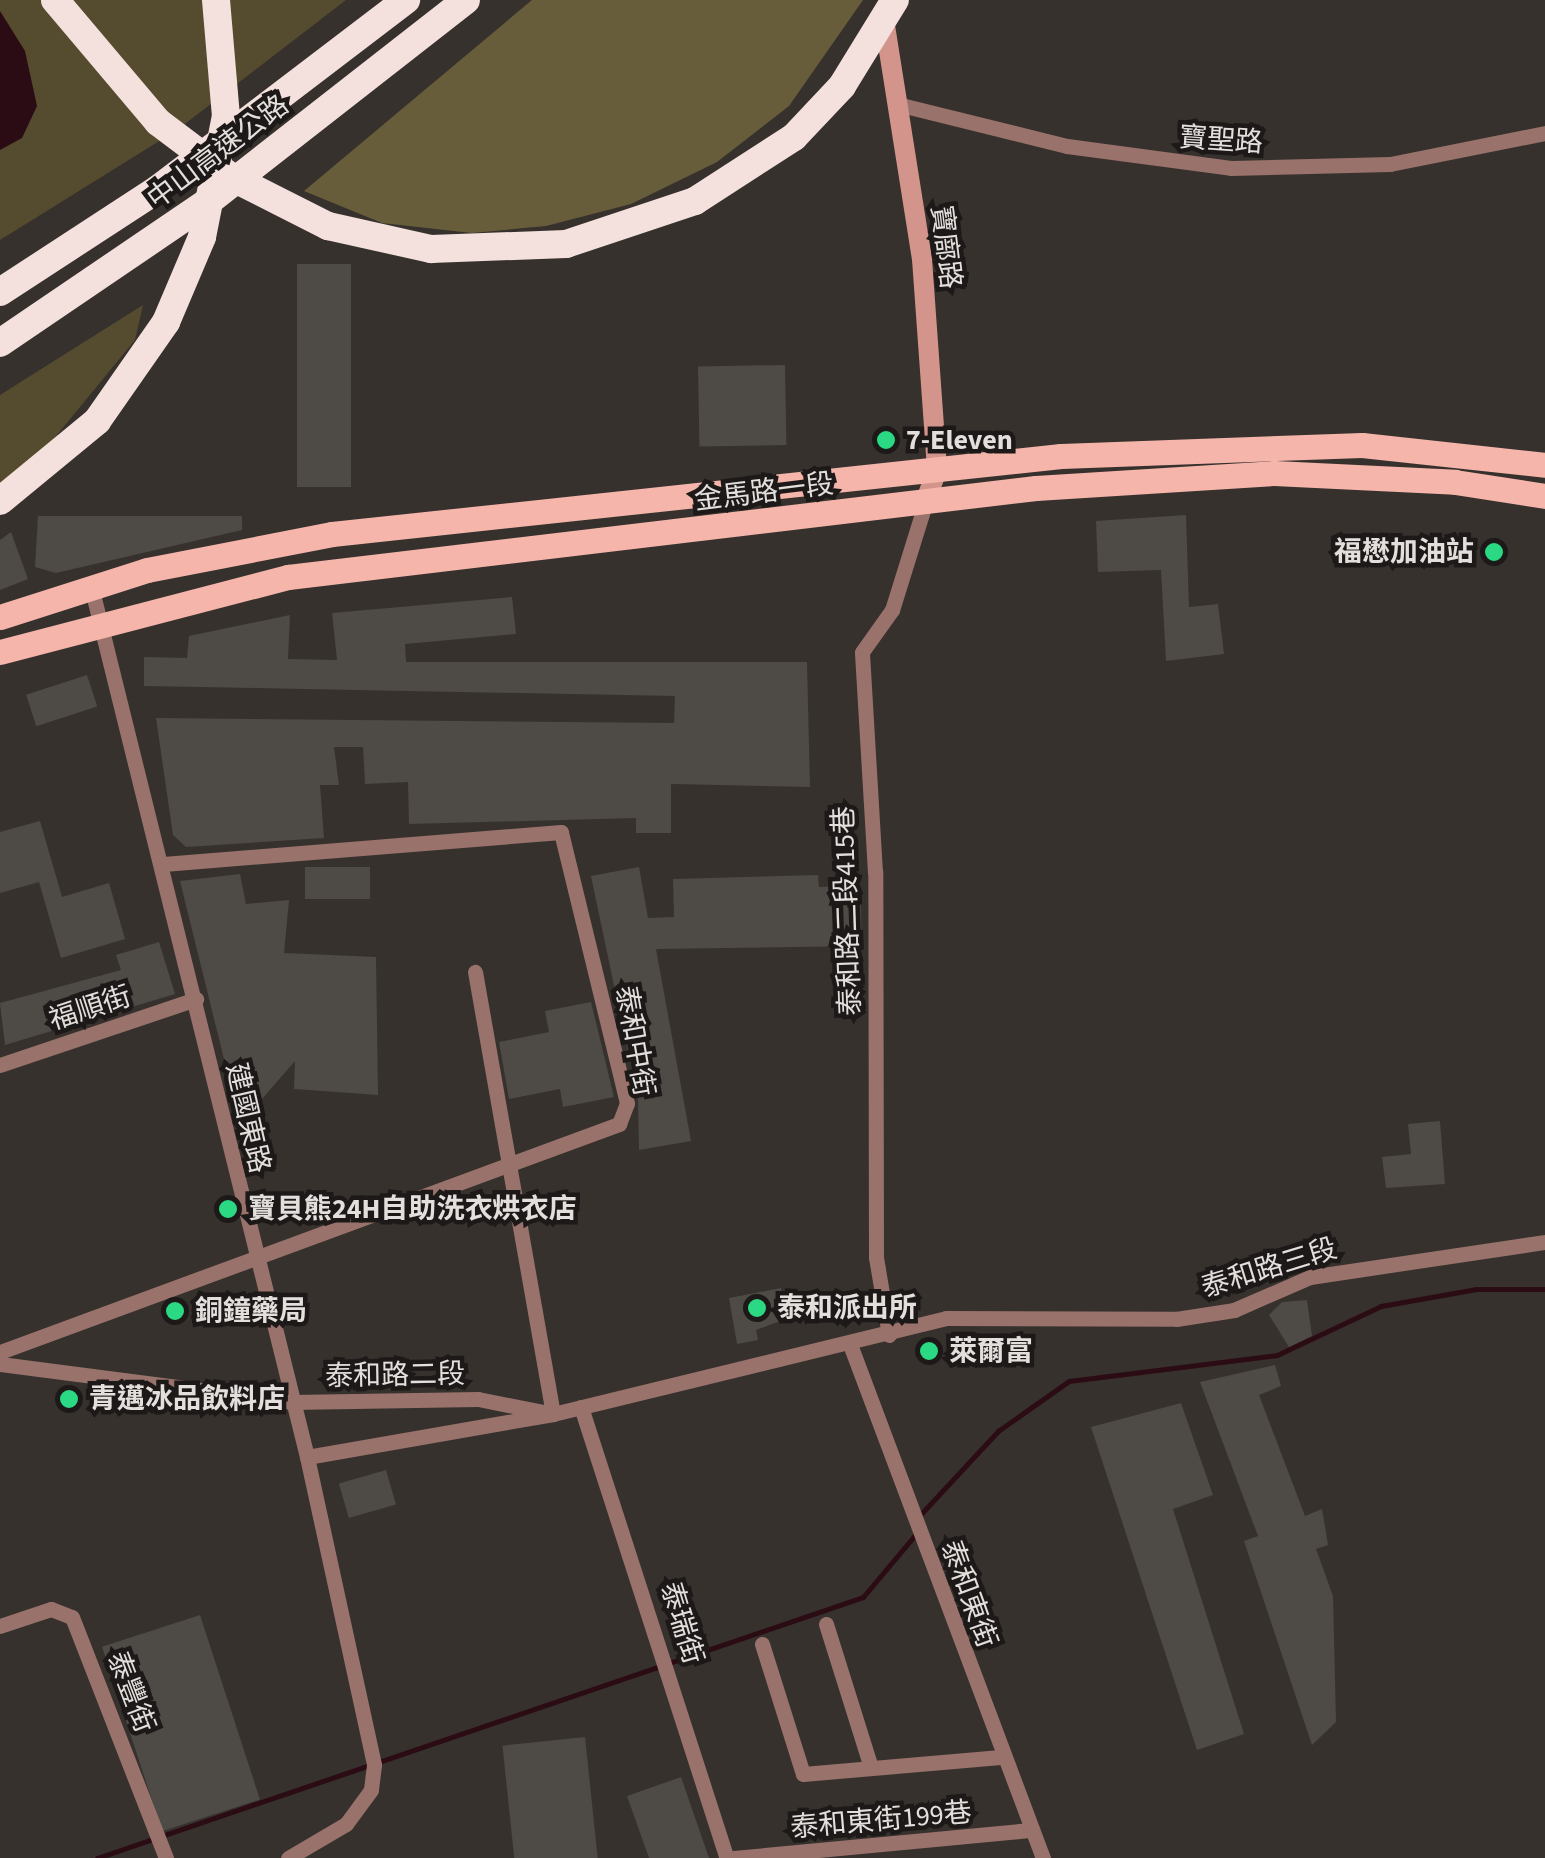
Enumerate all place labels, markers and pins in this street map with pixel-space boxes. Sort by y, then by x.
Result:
place label: 7-Eleven [906,423,1013,457]
marker: 7-Eleven [875,429,897,451]
place label: 福懋加油站 [1334,535,1474,569]
marker: 福懋加油站 [1483,541,1505,563]
place label: 寶貝熊24H自助洗衣烘衣店 [248,1192,576,1226]
marker: 寶貝熊24H自助洗衣烘衣店 [217,1198,239,1220]
place label: 泰和派出所 [777,1291,917,1325]
place label: 銅鐘藥局 [195,1294,307,1328]
marker: 泰和派出所 [746,1297,768,1319]
marker: 銅鐘藥局 [164,1300,186,1322]
place label: 萊爾富 [949,1334,1033,1368]
marker: 萊爾富 [918,1340,940,1362]
place label: 青邁冰品飲料店 [89,1382,285,1416]
marker: 青邁冰品飲料店 [58,1388,80,1410]

